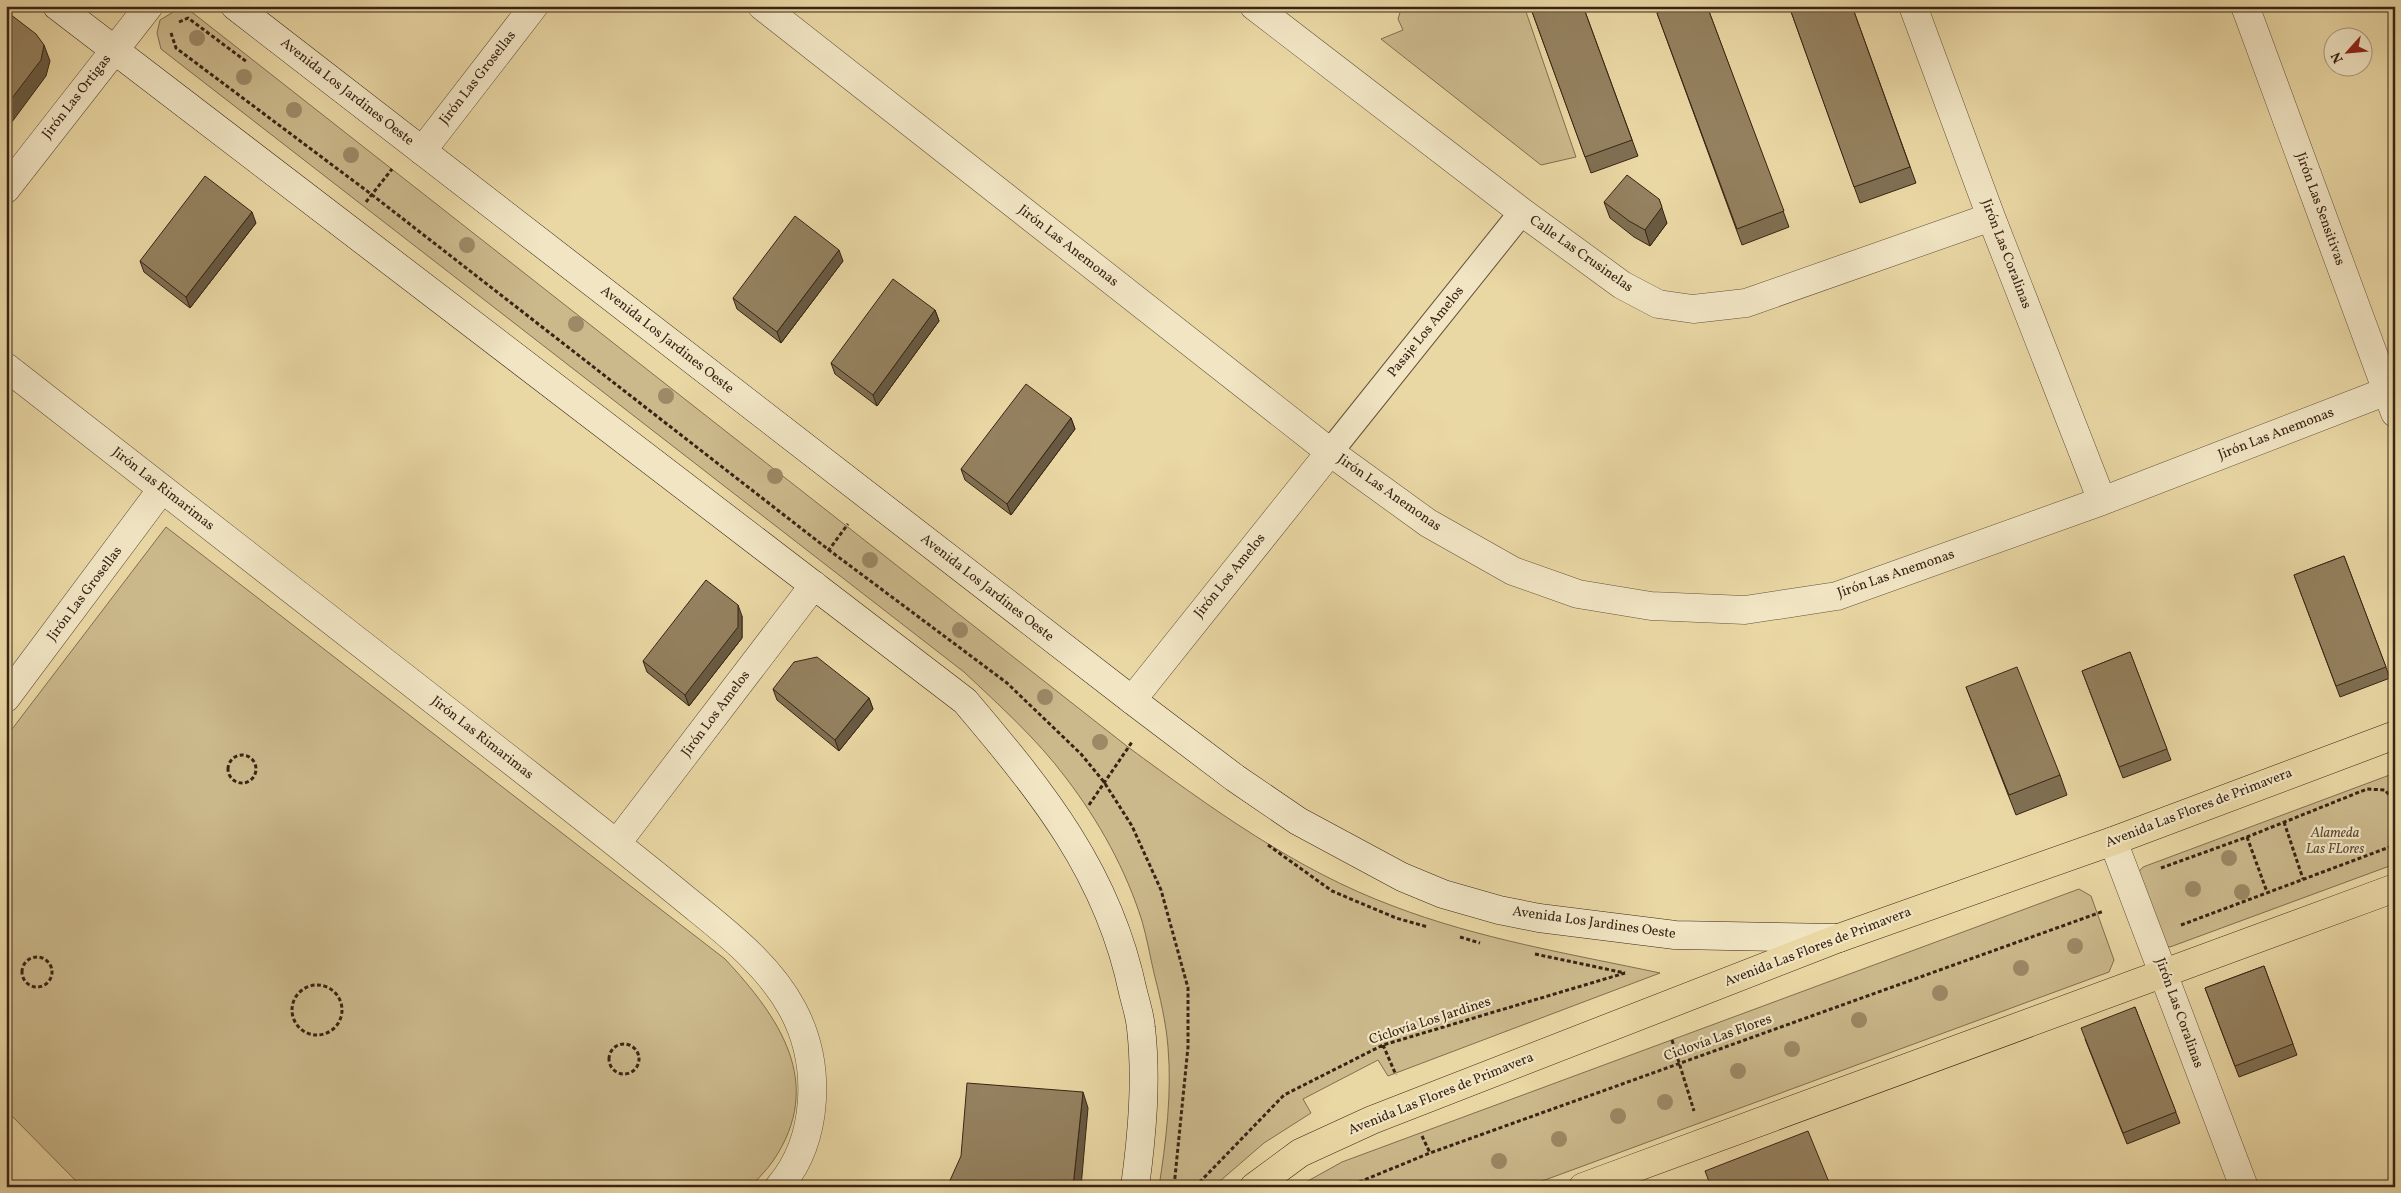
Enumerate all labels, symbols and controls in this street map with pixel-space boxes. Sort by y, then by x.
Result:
street label: Jirón Las Grosellas [435,27,521,129]
north arrow [2324,28,2374,78]
street label: Avenida Los Jardines Oeste [276,34,418,150]
text: N [2327,48,2349,66]
street label: Jirón Las Ortigas [38,51,116,143]
street label: Jirón Las Sensitivas [2291,150,2349,268]
street label: Jirón Las Coralinas [1976,196,2036,312]
street label: Jirón Las Anemonas [1014,201,1122,291]
street label: Calle Las Crusinelas [1525,211,1637,297]
street label: Avenida Los Jardines Oeste [596,282,738,398]
street label: Pasaje Los Amelos [1383,282,1469,382]
street label: Jirón Las Anemonas [2215,403,2337,465]
street label: Jirón Las Rimarimas [108,443,218,535]
street label: Jirón Las Anemonas [1333,450,1445,536]
street label: Avenida Los Jardines Oeste [916,530,1058,646]
street label: Jirón Los Amelos [1190,530,1270,622]
street label: Jirón Las Grosellas [43,543,127,645]
street label: Jirón Las Anemonas [1835,545,1957,603]
street label: Jirón Los Amelos [677,667,755,761]
street label: Jirón Las Rimarimas [427,692,537,784]
street label: Avenida Las Flores de Primavera [2103,764,2295,852]
park label: Alameda Las FLores [2306,824,2364,859]
street label: Avenida Los Jardines Oeste [1511,902,1677,944]
street label: Avenida Las Flores de Primavera [1722,903,1914,991]
street label: Jirón Las Coralinas [2150,955,2208,1071]
street label: Ciclovía Los Jardines [1367,992,1493,1050]
street label: Ciclovía Las Flores [1661,1010,1775,1066]
street label: Avenida Las Flores de Primavera [1345,1048,1537,1140]

